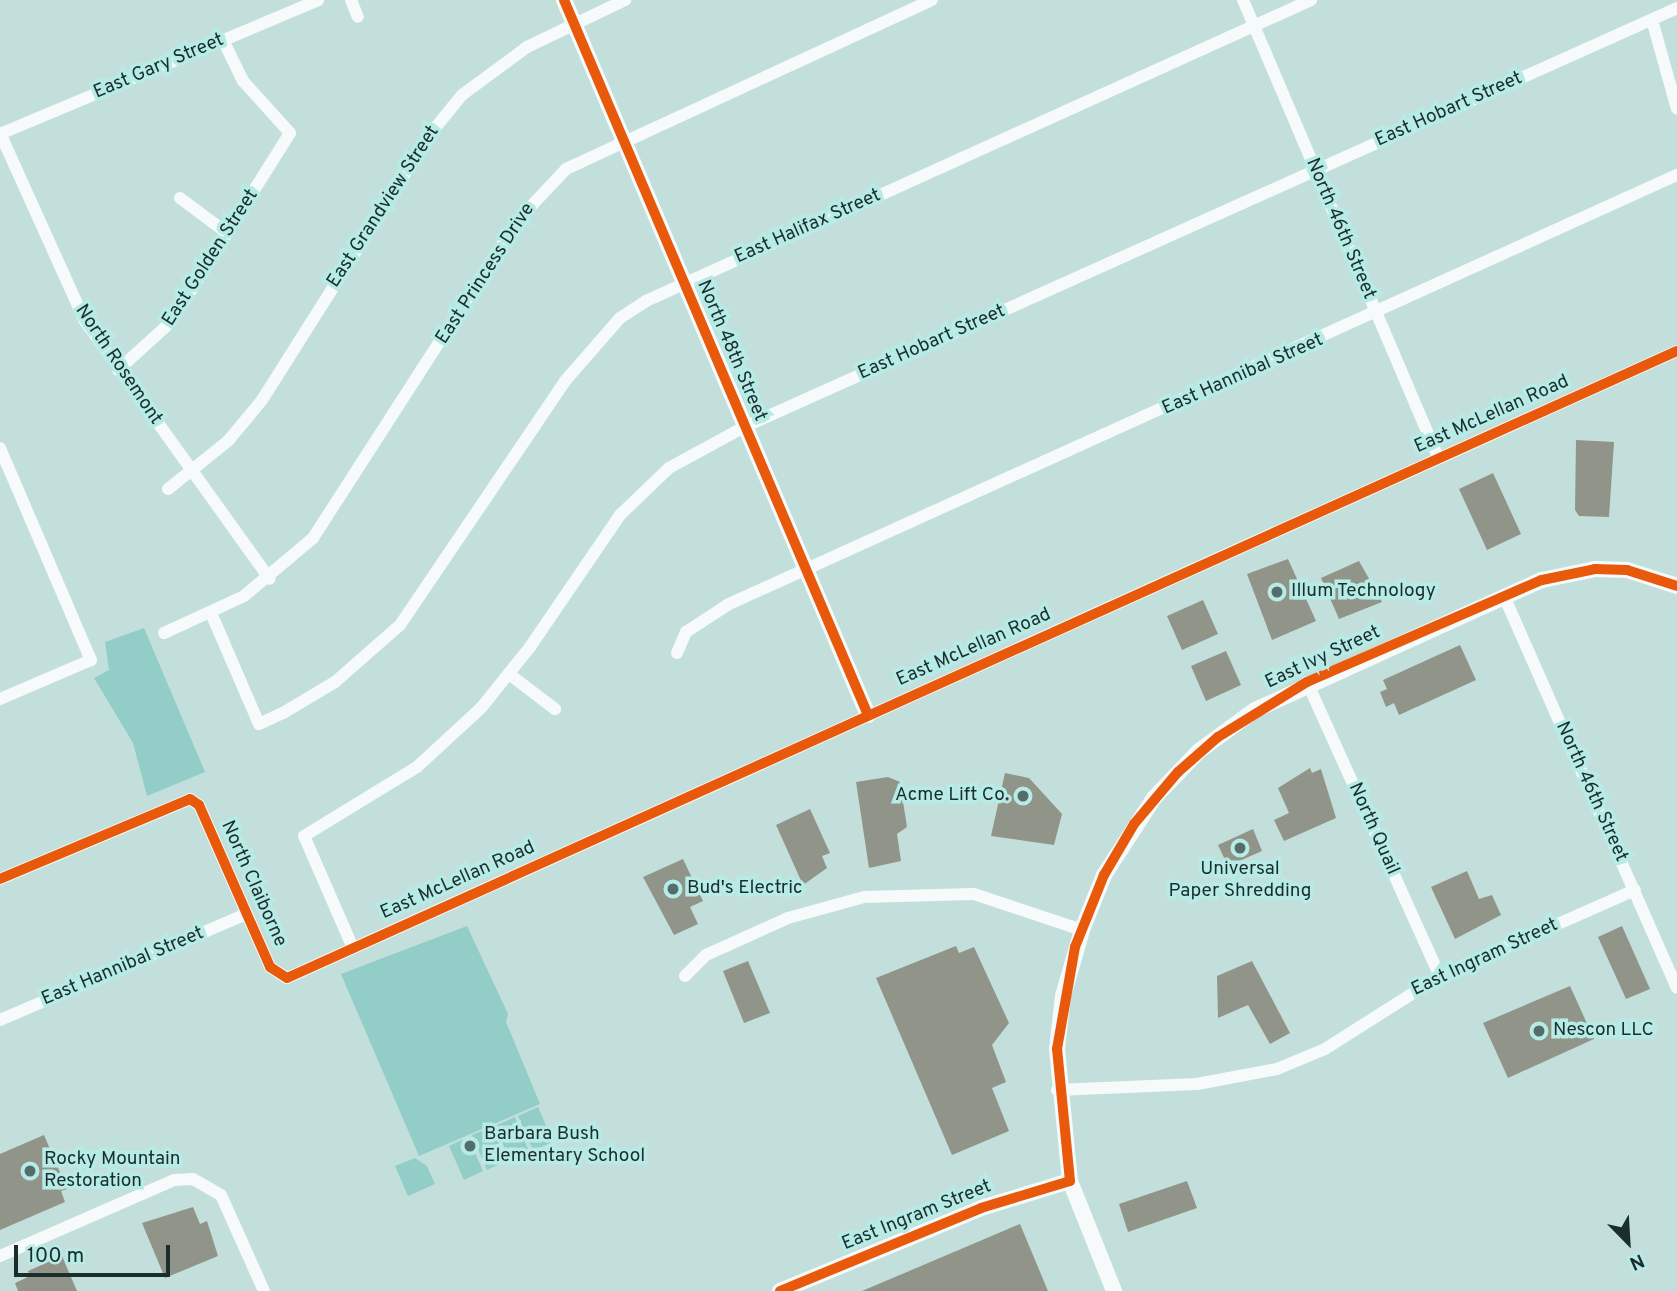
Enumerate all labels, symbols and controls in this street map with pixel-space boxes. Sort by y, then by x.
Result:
street label: East Gary Street [90,29,228,105]
street label: East Hobart Street [1372,67,1526,153]
street label: East Grandview Street [323,122,445,292]
street label: North 46th Street [1300,155,1380,303]
street label: East Golden Street [158,185,264,331]
street label: East Halifax Street [732,185,884,269]
street label: East Princess Drive [432,199,540,349]
street label: North 48th Street [691,277,771,425]
street label: East Hobart Street [855,300,1009,386]
street label: North Rosemont [69,301,167,429]
street label: East Hannibal Street [1159,329,1327,421]
street label: East McLellan Road [1411,371,1573,459]
place label: Illum Technology [1291,581,1437,603]
marker: Illum Technology [1269,584,1285,600]
street label: East McLellan Road [893,604,1055,692]
street label: East Ivy Street [1262,621,1384,695]
street label: North 46th Street [1550,718,1632,866]
street label: North Quail [1343,780,1403,878]
place label: Acme Lift Co. [895,785,1009,807]
marker: Acme Lift Co. [1015,788,1031,804]
street label: North Claiborne [215,817,291,951]
street label: East McLellan Road [377,837,539,925]
marker: Universal Paper Shredding [1232,840,1248,856]
place label: Universal Paper Shredding [1169,859,1311,903]
place label: Bud's Electric [687,878,802,900]
marker: Bud's Electric [665,881,681,897]
street label: East Ingram Street [1408,914,1562,1002]
street label: East Hannibal Street [39,923,207,1011]
place label: Nescon LLC [1553,1020,1654,1042]
marker: Nescon LLC [1531,1023,1547,1039]
place label: Barbara Bush Elementary School [484,1124,645,1168]
marker: Barbara Bush Elementary School [462,1138,478,1154]
place label: Rocky Mountain Restoration [44,1149,181,1193]
marker: Rocky Mountain Restoration [22,1163,38,1179]
street label: East Ingram Street [839,1176,995,1256]
north arrow [1593,1207,1663,1277]
scale bar [18,1232,173,1276]
text: 100 m [27,1243,84,1270]
text: N [1625,1247,1648,1275]

